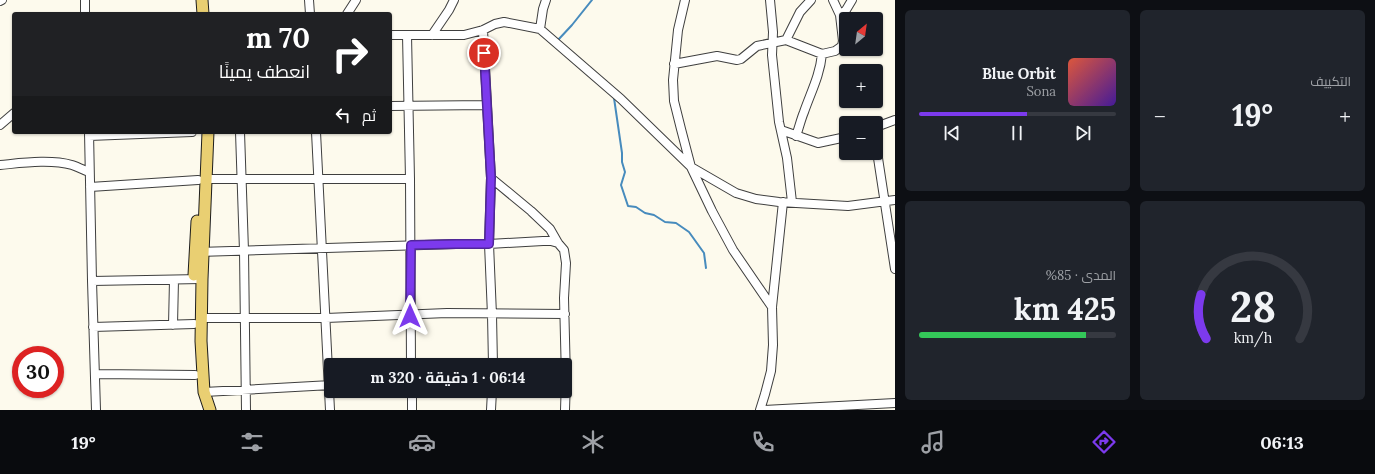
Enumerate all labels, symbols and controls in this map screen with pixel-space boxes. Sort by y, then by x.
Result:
north arrow [839,12,883,56]
map controls [839,12,883,160]
text: 70 m [246,20,310,56]
icon: right [324,28,376,80]
pin [467,36,501,70]
icon: arrive [473,42,495,64]
text: انعطف يمينًا [219,60,310,83]
button: + [839,64,883,108]
text: Blue Orbit [982,64,1056,83]
text: التكييف [1310,73,1351,90]
text: Sona [1026,83,1056,100]
text: 19° [1232,96,1273,134]
text: − [1154,102,1166,130]
text: + [1339,102,1351,130]
icon: left [332,104,354,126]
text: ثم [362,106,376,125]
button: − [839,116,883,160]
icon: previous [941,122,963,144]
icon: pause [1006,122,1028,144]
icon: next [1072,122,1094,144]
text: المدى · 85% [1046,267,1116,284]
text: 28 [1230,279,1275,332]
text: 425 km [1014,290,1116,328]
position arrow [389,295,431,337]
text: km/h [1233,328,1272,347]
speed limit sign: 30 [12,346,64,398]
text: 06:14 · 1 دقيقة · 320 m [371,368,525,387]
icon: filters [238,428,266,456]
icon: car [408,428,436,456]
icon: climate [579,428,607,456]
icon: phone [749,428,777,456]
icon: music [919,428,947,456]
icon: directions [1090,428,1118,456]
text: 19° [71,431,96,454]
text: 06:13 [1260,431,1304,454]

